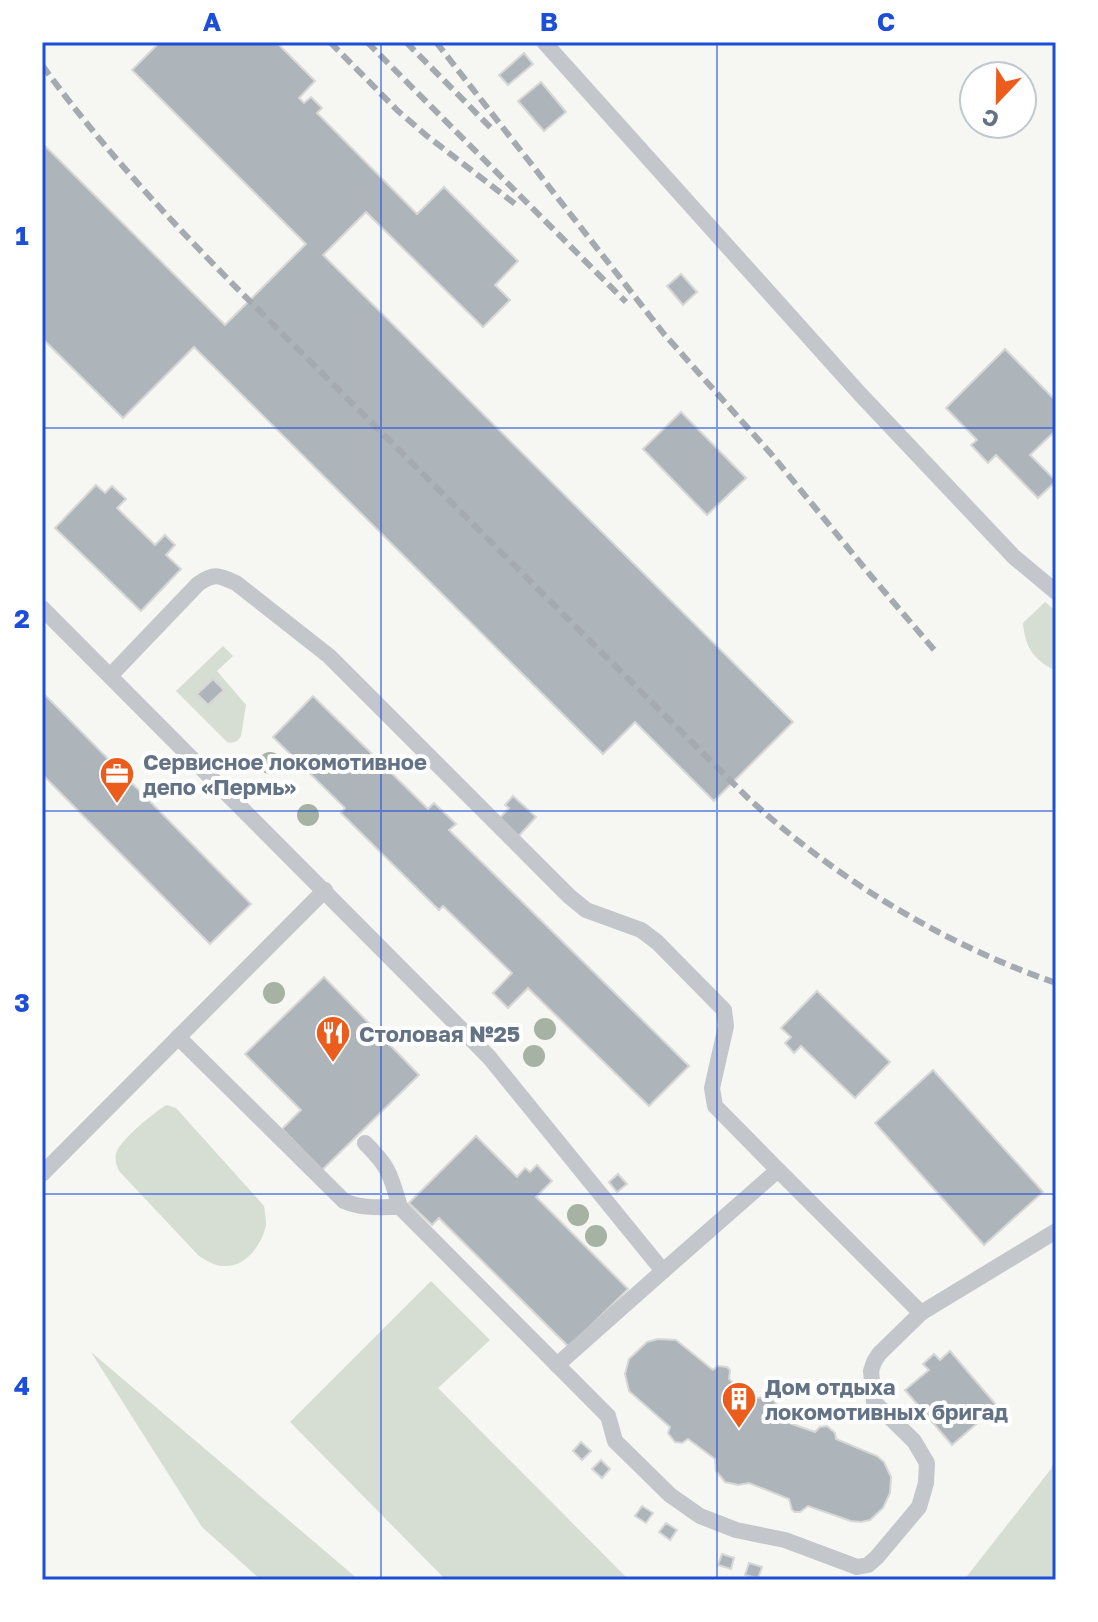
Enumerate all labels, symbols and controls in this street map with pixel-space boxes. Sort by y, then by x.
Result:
text: A [203,6,222,37]
text: B [540,6,558,37]
text: C [877,6,895,37]
north arrow [958,60,1038,140]
text: С [978,104,1003,134]
text: 1 [15,220,29,251]
text: 2 [14,603,30,634]
place label: Сервисное локомотивное депо «Пермь» [143,748,427,800]
office icon: Сервисное локомотивное депо «Пермь» [98,755,136,805]
text: 3 [14,987,30,1018]
restaurant icon: Столовая №25 [314,1014,352,1064]
place label: Столовая №25 [359,1020,520,1047]
text: 4 [14,1370,30,1401]
place label: Дом отдыха локомотивных бригад [765,1373,1008,1425]
building icon: Дом отдыха локомотивных бригад [720,1380,758,1430]

